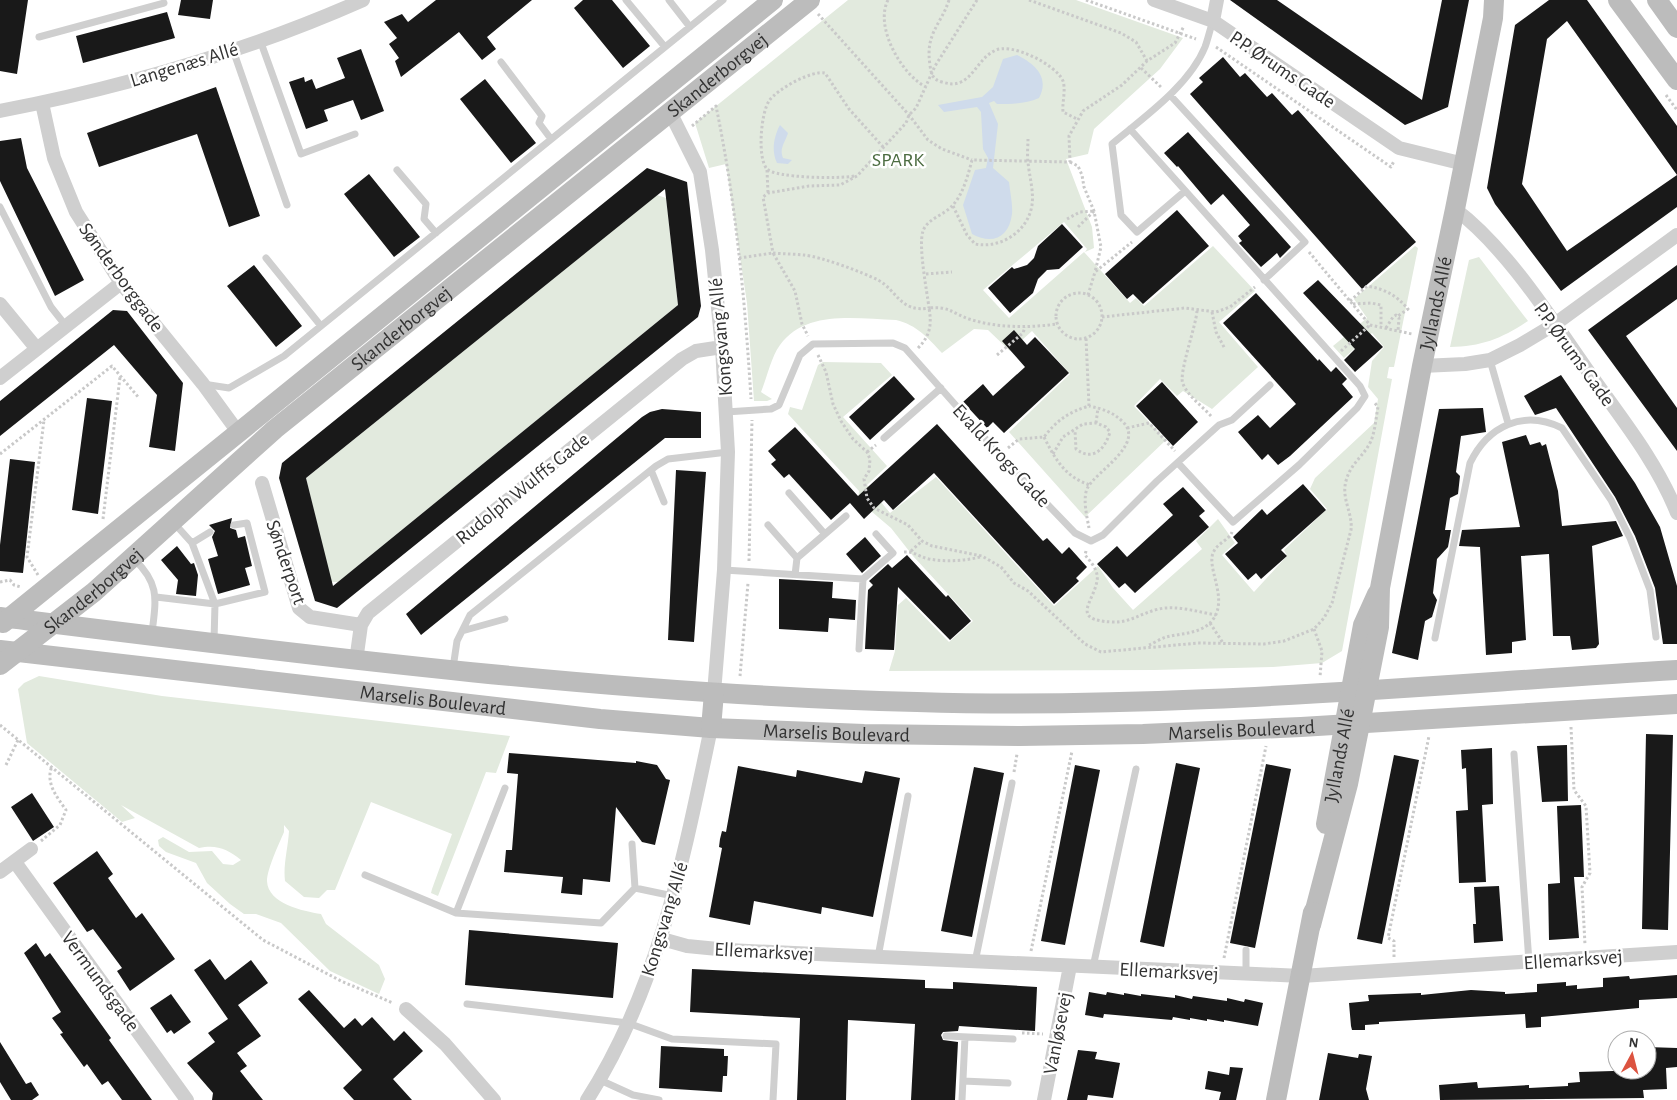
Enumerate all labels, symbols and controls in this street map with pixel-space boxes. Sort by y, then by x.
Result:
street label: P.P. Ørums Gade [1226,27,1339,112]
street label: Skanderborgvej [664,29,771,122]
street label: Langenæs Allé [128,39,241,91]
park label: SPARK [872,150,924,170]
street label: Sønderborggade [75,219,167,336]
street label: Jyllands Allé [1417,255,1456,352]
street label: Kongsvang Allé [706,277,736,397]
street label: Skanderborgvej [348,283,456,375]
street label: P.P. Ørums Gade [1530,299,1618,410]
street label: Evald Krogs Gade [949,400,1054,511]
street label: Rudolph Wulffs Gade [452,429,593,549]
street label: Sønderport [262,518,310,608]
street label: Skanderborgvej [40,544,147,638]
street label: Marselis Boulevard [359,682,507,719]
street label: Jyllands Allé [1321,707,1358,804]
street label: Marselis Boulevard [1168,717,1316,744]
street label: Marselis Boulevard [763,721,910,746]
street label: Kongsvang Allé [638,860,692,979]
street label: Vermundsgade [57,928,143,1035]
street label: Ellemarksvej [714,939,814,965]
street label: Ellemarksvej [1523,947,1623,973]
street label: Ellemarksvej [1119,959,1219,985]
street label: Vanløsevej [1040,990,1076,1076]
north arrow [1607,1030,1657,1080]
text: N [1628,1036,1639,1051]

